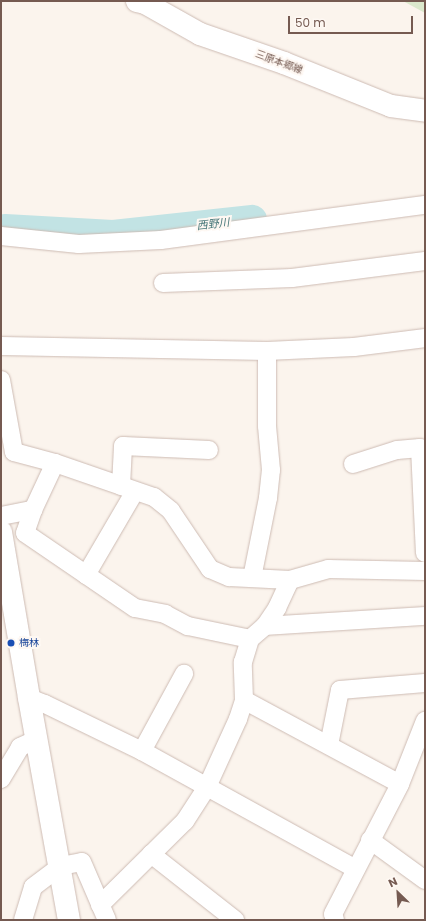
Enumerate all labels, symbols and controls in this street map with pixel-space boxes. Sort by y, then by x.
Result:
scale bar [290,8,415,34]
text: 50 m [295,14,326,31]
street label: 三原本郷線 [253,48,305,76]
water label: 西野川 [196,216,230,232]
place label: 梅林 [19,637,39,649]
marker: 梅林 [6,638,16,648]
north arrow [378,873,418,913]
text: N [386,873,400,891]

